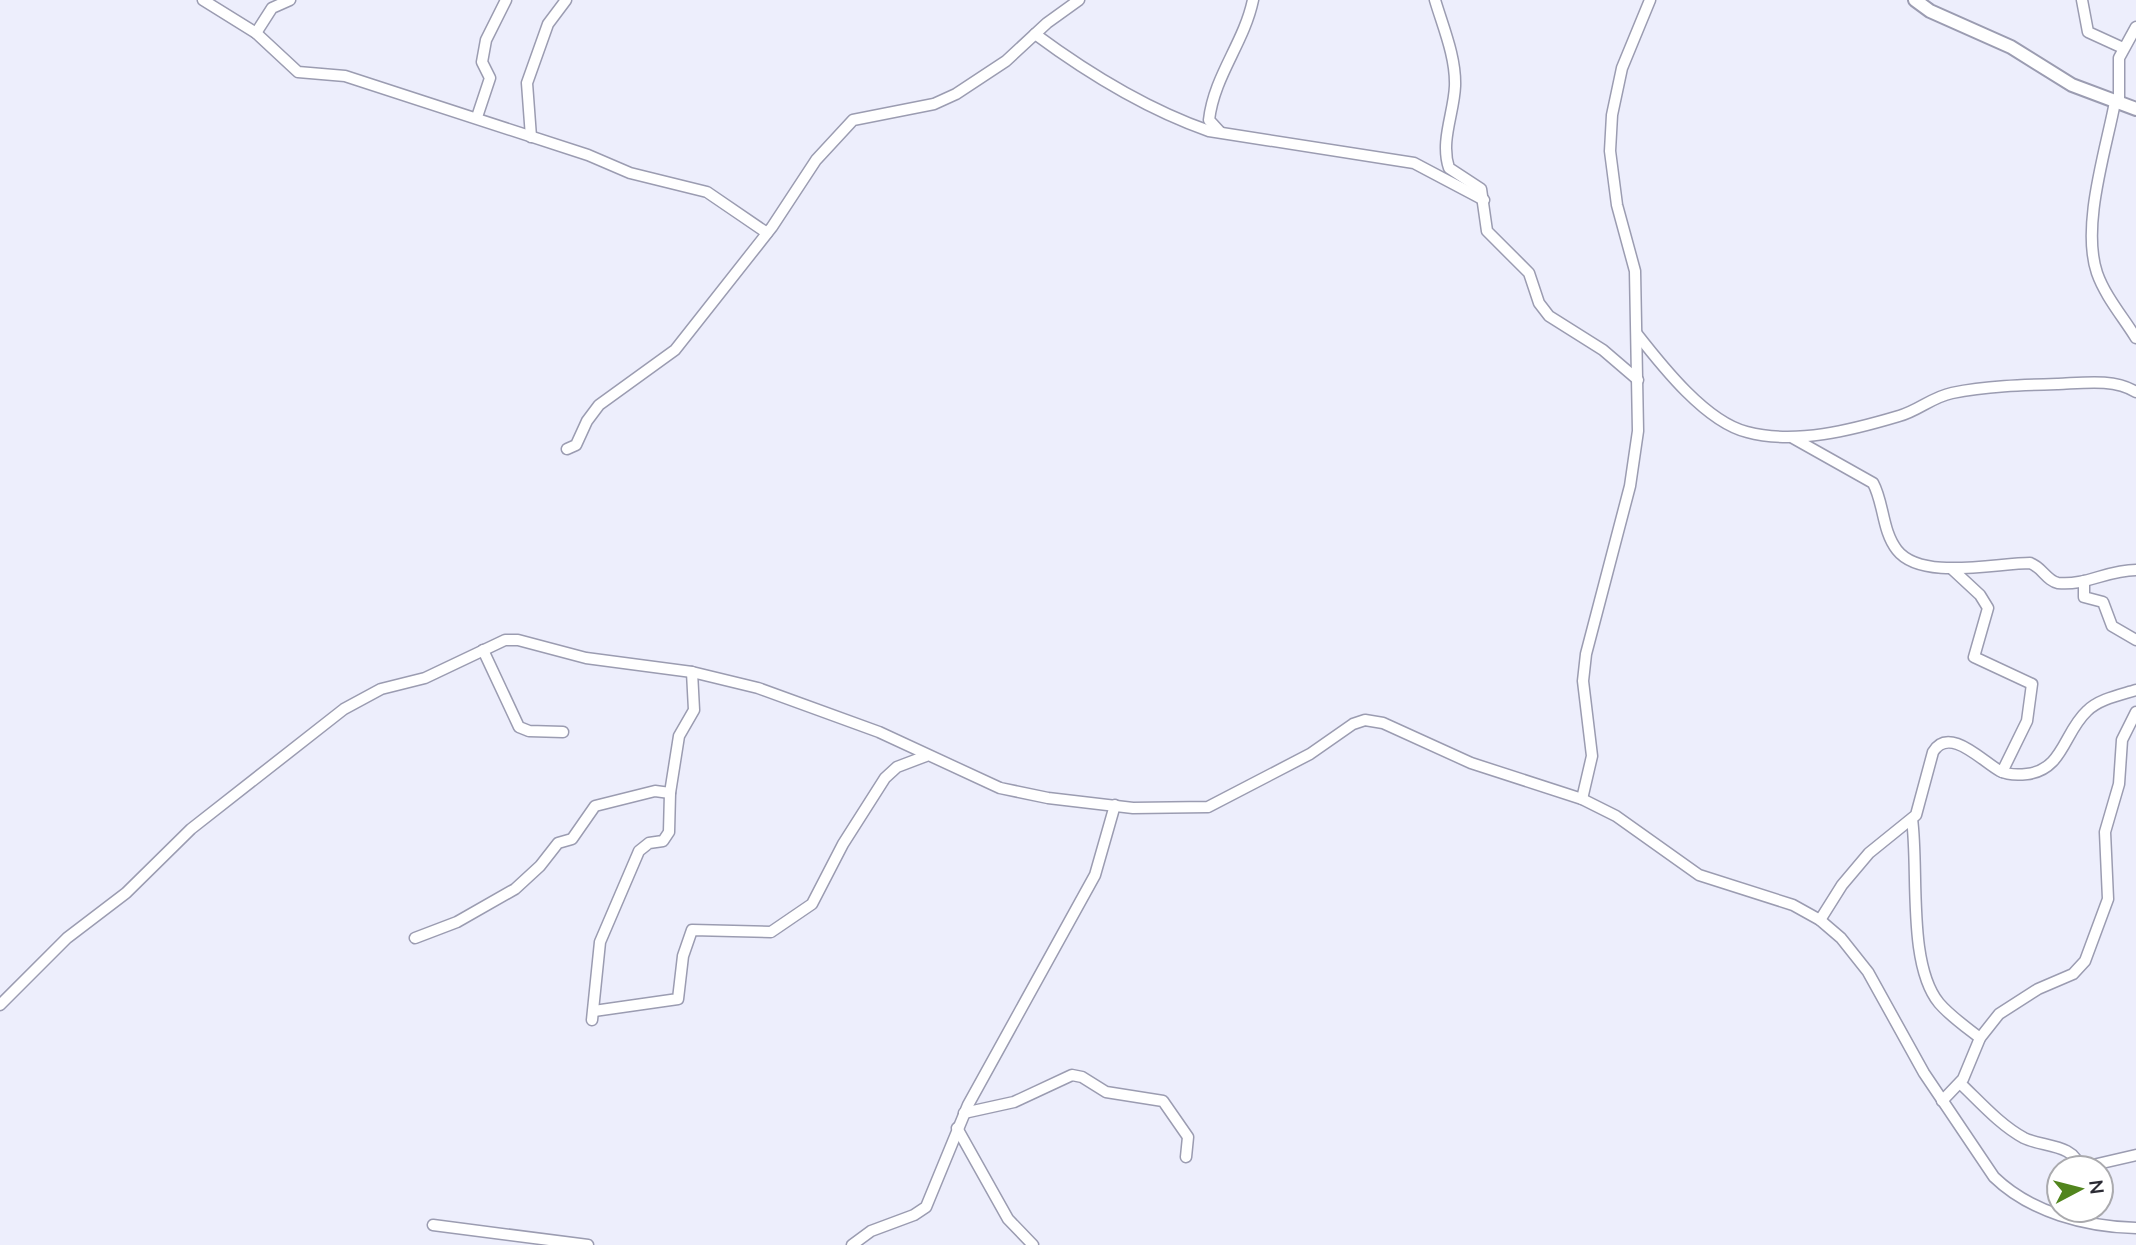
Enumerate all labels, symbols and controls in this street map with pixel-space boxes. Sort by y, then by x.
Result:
north arrow [2045,1154,2115,1224]
text: N [2082,1178,2110,1196]

